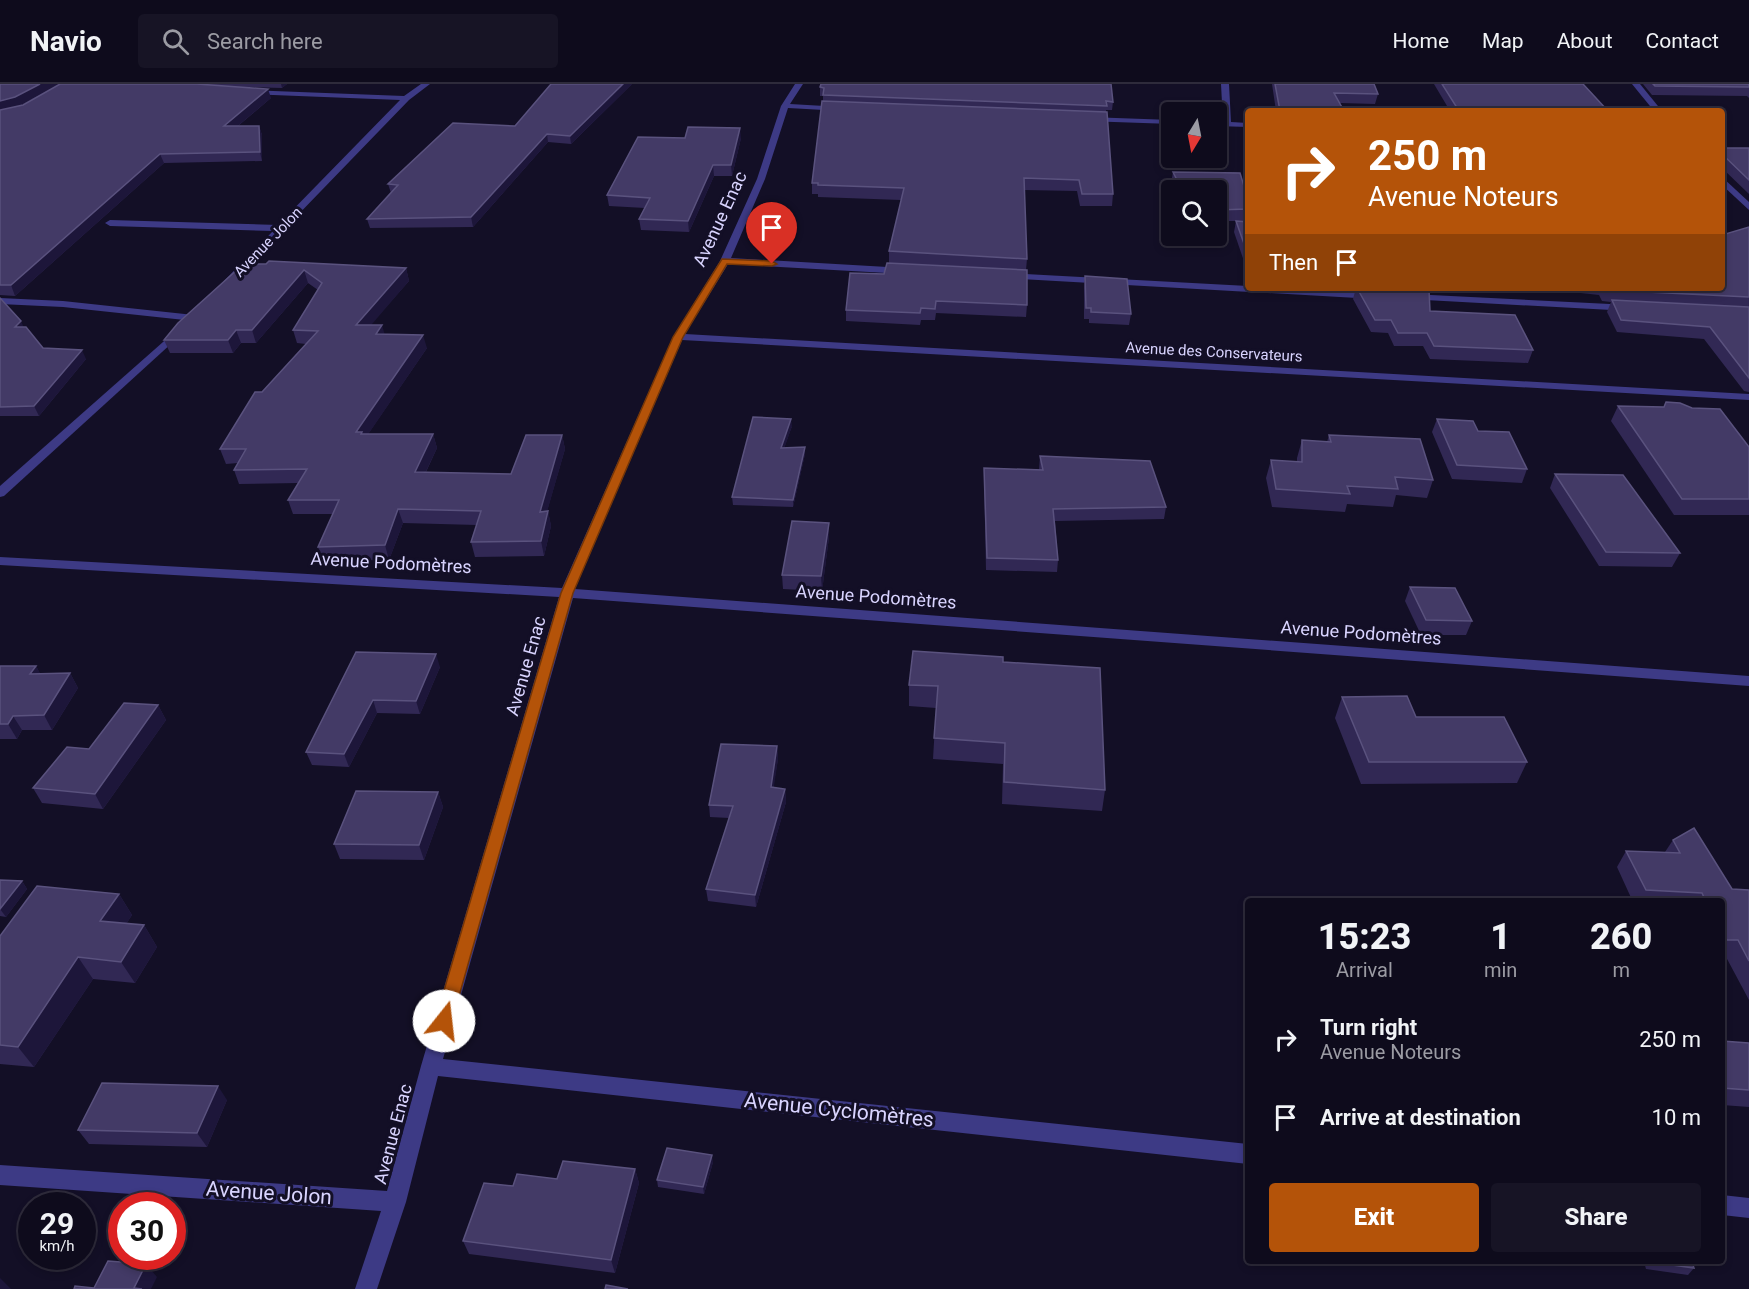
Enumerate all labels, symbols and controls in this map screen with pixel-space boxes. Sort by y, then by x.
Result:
search box [138,14,558,68]
text: Navio [30,25,102,58]
icon: search [159,25,192,58]
text: Search here [207,29,323,54]
text: Home [1393,29,1449,53]
text: Map [1482,29,1524,53]
text: About [1557,29,1613,53]
text: Contact [1646,29,1719,53]
north arrow [1161,102,1227,168]
map controls [1161,102,1227,246]
text: 250 m [1368,131,1487,180]
icon: right [1269,132,1347,210]
street label: Avenue Enac [688,168,751,270]
button: search [1161,180,1227,246]
text: Avenue Noteurs [1368,181,1559,213]
pin [746,202,797,264]
street label: Avenue Jolon [230,203,306,281]
icon: arrive [755,211,788,244]
icon: arrive [1330,246,1363,279]
text: Then [1269,250,1318,275]
street label: Avenue des Conservateurs [1125,338,1303,366]
street label: Avenue Podomètres [310,548,472,577]
street label: Avenue Podomètres [795,580,957,613]
street label: Avenue Enac [501,614,550,718]
street label: Avenue Podomètres [1280,616,1442,649]
text: 15:23 [1318,916,1411,958]
text: 1 [1490,916,1511,958]
text: 260 [1590,916,1652,958]
text: Arrival [1336,958,1393,982]
text: min [1484,958,1517,982]
text: m [1612,958,1630,982]
position arrow [412,989,476,1053]
text: Turn right [1320,1015,1417,1040]
icon: right [1269,1023,1302,1056]
text: 250 m [1639,1027,1701,1052]
text: Avenue Noteurs [1320,1040,1461,1064]
street label: Avenue Enac [369,1082,416,1186]
street label: Avenue Cyclomètres [743,1088,935,1132]
icon: arrive [1269,1101,1302,1134]
text: Arrive at destination [1320,1105,1521,1130]
text: 10 m [1652,1105,1701,1130]
street label: Avenue Jolon [205,1177,333,1209]
button: Exit [1269,1183,1479,1252]
button: Share [1491,1183,1701,1252]
speed limit sign: 30 [108,1192,186,1270]
text: 29 [40,1206,74,1241]
text: km/h [39,1237,75,1255]

